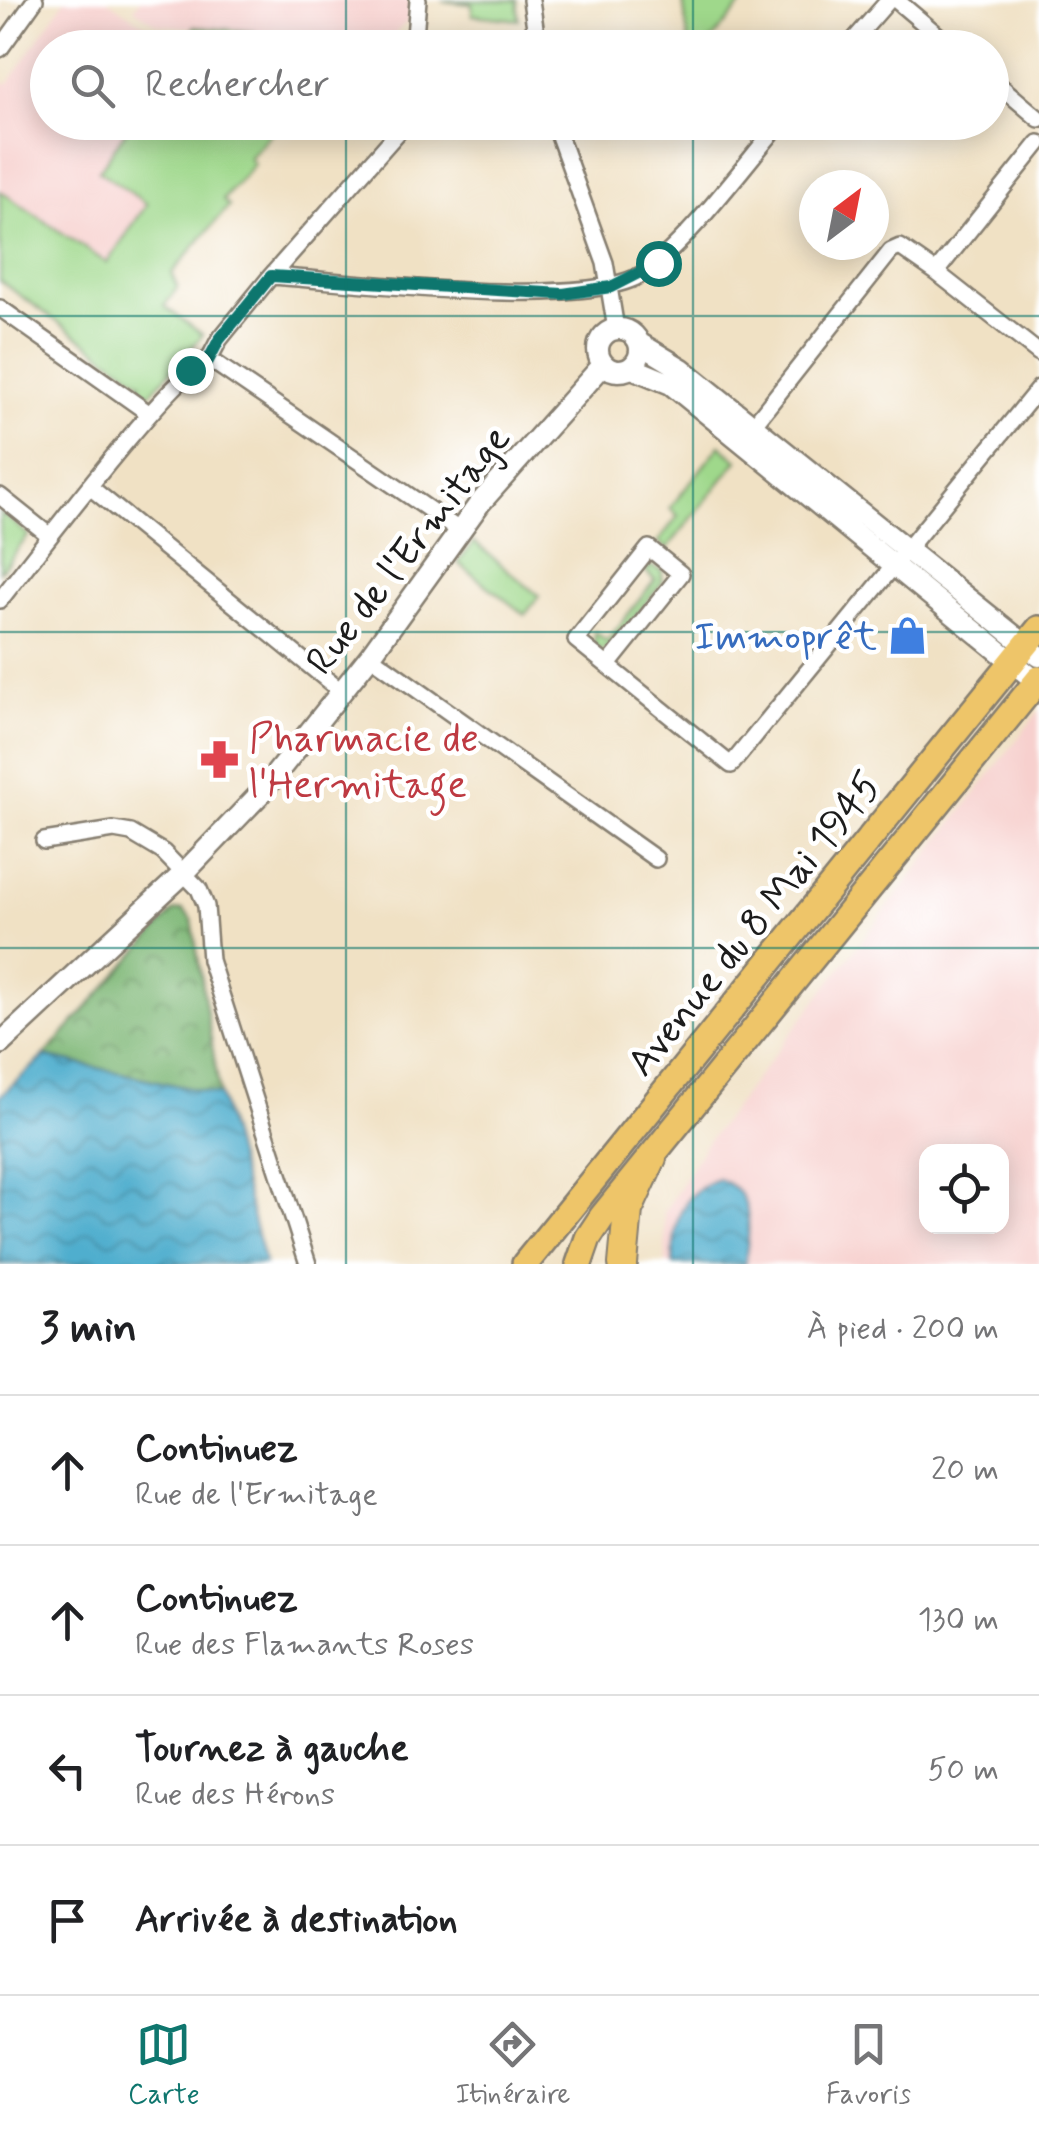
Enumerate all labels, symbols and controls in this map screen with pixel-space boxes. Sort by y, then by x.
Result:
search box [30,30,1009,140]
icon: search [65,58,120,113]
text: Rechercher [145,61,330,110]
north arrow [799,170,889,260]
route start [636,241,682,287]
route end [168,348,214,394]
street label: Rue de l'Ermitage [295,415,523,686]
place label: Immoprêt [694,612,877,664]
shop icon: Immoprêt [886,614,928,656]
place label: Pharmacie de l'Hermitage [249,714,479,816]
pharmacy icon: Pharmacie de l'Hermitage [198,739,240,781]
street label: Avenue du 8 Mai 1945 [616,762,894,1088]
map controls [919,1144,1009,1234]
button: locate [919,1144,1009,1234]
text: 3 min [40,1302,137,1357]
text: À pied · 200 m [807,1308,999,1350]
text: Continuez [135,1425,298,1474]
icon: ahead [40,1443,95,1498]
text: 20 m [931,1449,999,1491]
text: Rue de l'Ermitage [135,1474,378,1516]
text: Continuez [135,1575,298,1624]
icon: ahead [40,1593,95,1648]
text: 130 m [918,1599,999,1641]
text: Rue des Flamants Roses [135,1624,474,1666]
text: Tournez à gauche [135,1725,409,1774]
icon: left [40,1743,95,1798]
text: 50 m [927,1749,999,1791]
text: Rue des Hérons [135,1774,335,1816]
icon: arrive [40,1893,95,1948]
text: Arrivée à destination [135,1896,458,1945]
tab: Carte [128,2017,200,2114]
tab: Itinéraire [455,2017,570,2114]
tab: Favoris [826,2017,911,2114]

